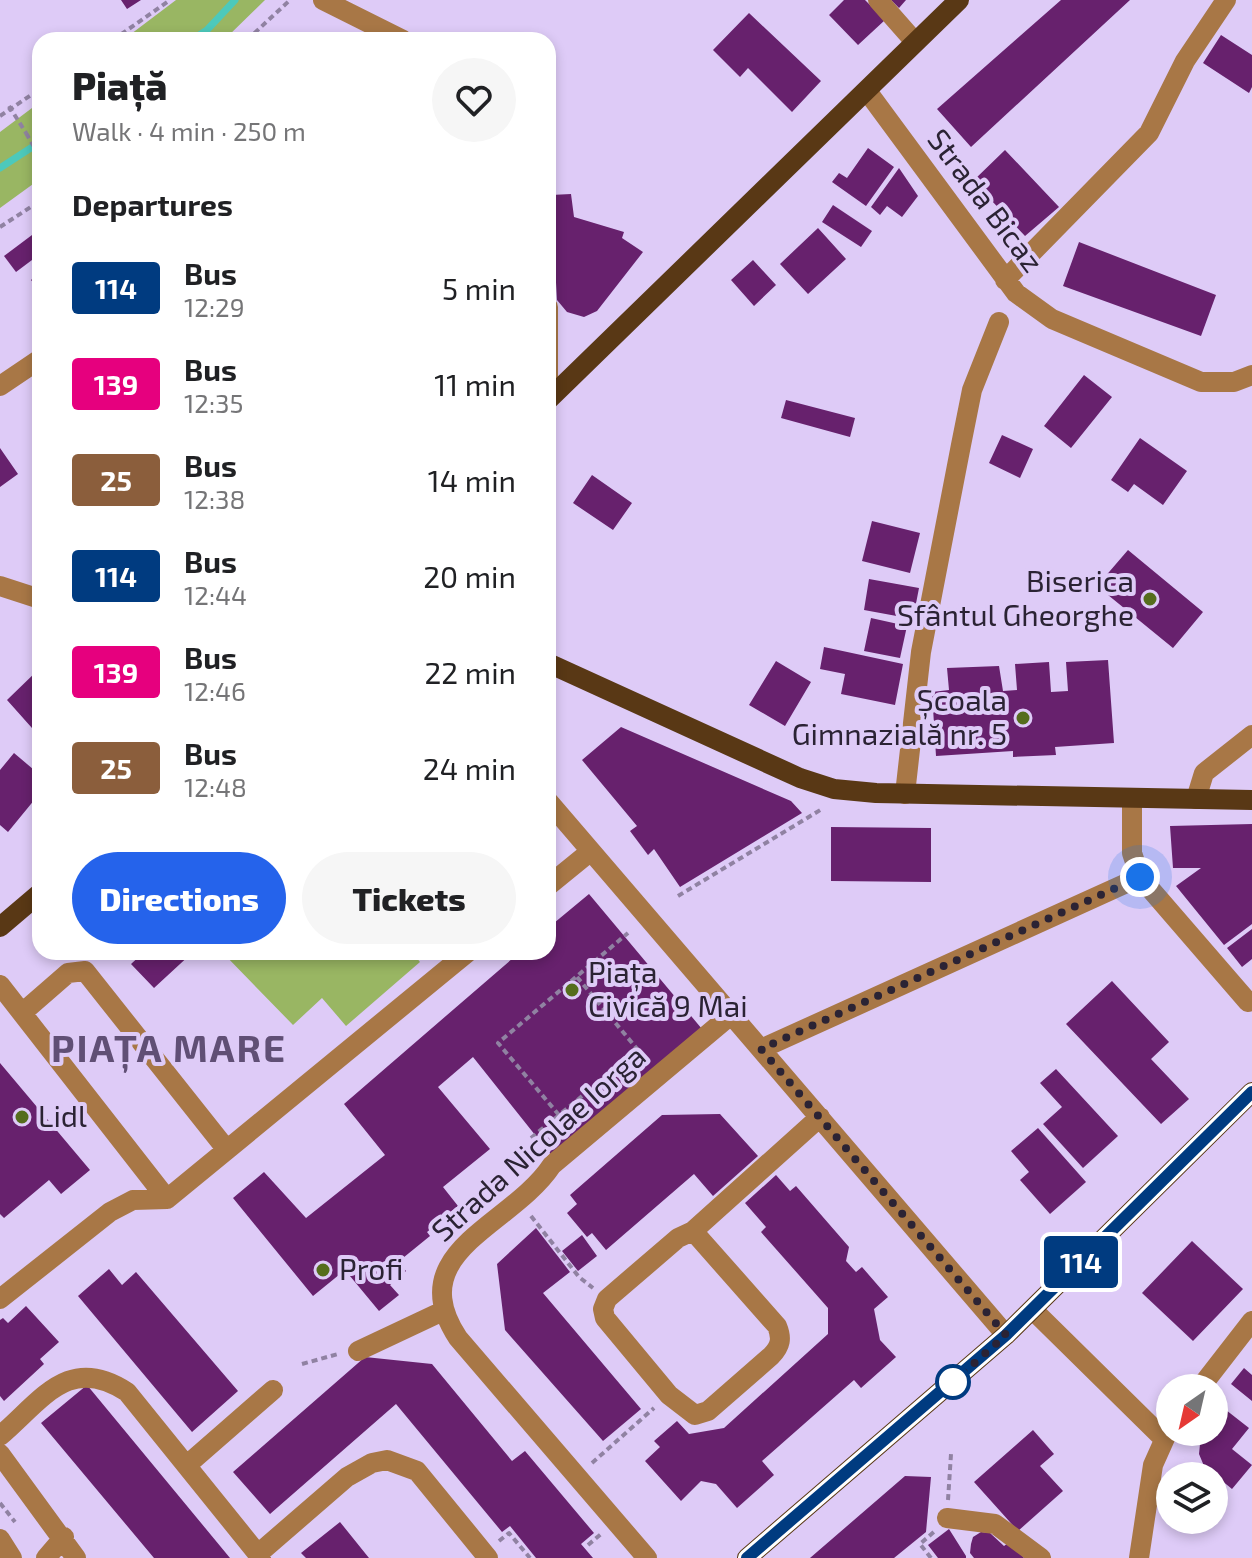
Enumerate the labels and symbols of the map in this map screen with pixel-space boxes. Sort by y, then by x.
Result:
street label: Strada Bicaz [921,121,1052,278]
place label: Biserica Sfântul Gheorghe [897,562,1134,632]
marker: Biserica Sfântul Gheorghe [1141,590,1159,608]
place label: Școala Gimnazială nr. 5 [792,681,1007,751]
marker: Școala Gimnazială nr. 5 [1014,709,1032,727]
your location [1120,857,1160,897]
place label: Piața Civică 9 Mai [588,953,748,1023]
marker: Piața Civică 9 Mai [563,981,581,999]
district label: PIAȚA MARE [51,1024,287,1073]
street label: Strada Nicolae Iorga [423,1037,652,1248]
place label: Lidl [38,1097,87,1133]
marker: Lidl [13,1108,31,1126]
line badge: 114 [1035,1236,1127,1288]
place label: Profi [339,1250,404,1286]
marker: Profi [314,1261,332,1279]
unlabelled marker [936,1365,970,1399]
north arrow [1156,1374,1228,1446]

